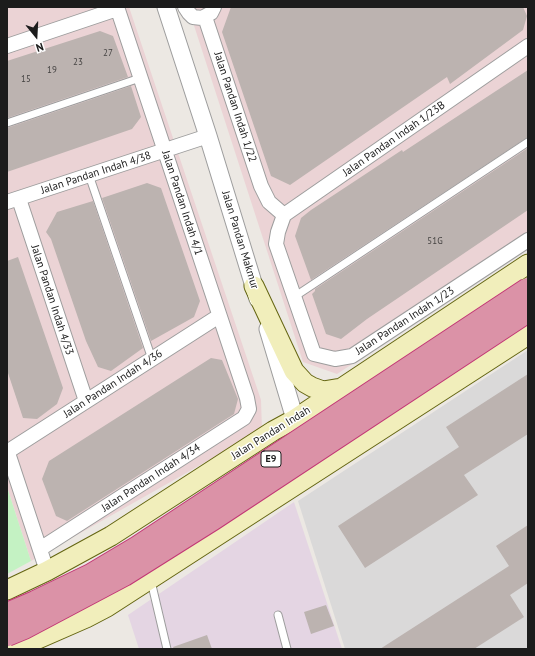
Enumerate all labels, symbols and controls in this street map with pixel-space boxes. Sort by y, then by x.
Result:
north arrow [16,16,56,56]
text: N [34,40,45,55]
house number: 27 [103,48,113,58]
street label: Jalan Pandan Indah 1/22 [211,50,259,164]
house number: 23 [73,57,83,67]
house number: 19 [47,65,57,75]
house number: 15 [21,74,31,84]
street label: Jalan Pandan Indah 1/23B [340,99,448,179]
street label: Jalan Pandan Indah 4/38 [39,149,153,197]
street label: Jalan Pandan Indah 4/1 [159,149,205,257]
street label: Jalan Pandan Makmur [219,189,261,291]
house number: 51G [427,236,443,246]
street label: Jalan Pandan Indah 4/33 [28,243,76,357]
street label: Jalan Pandan Indah 1/23 [353,284,457,358]
street label: Jalan Pandan Indah 4/36 [61,347,165,421]
street label: Jalan Pandan Indah [229,403,313,463]
street label: Jalan Pandan Indah 4/34 [99,441,203,515]
road number: E9 [261,451,281,467]

